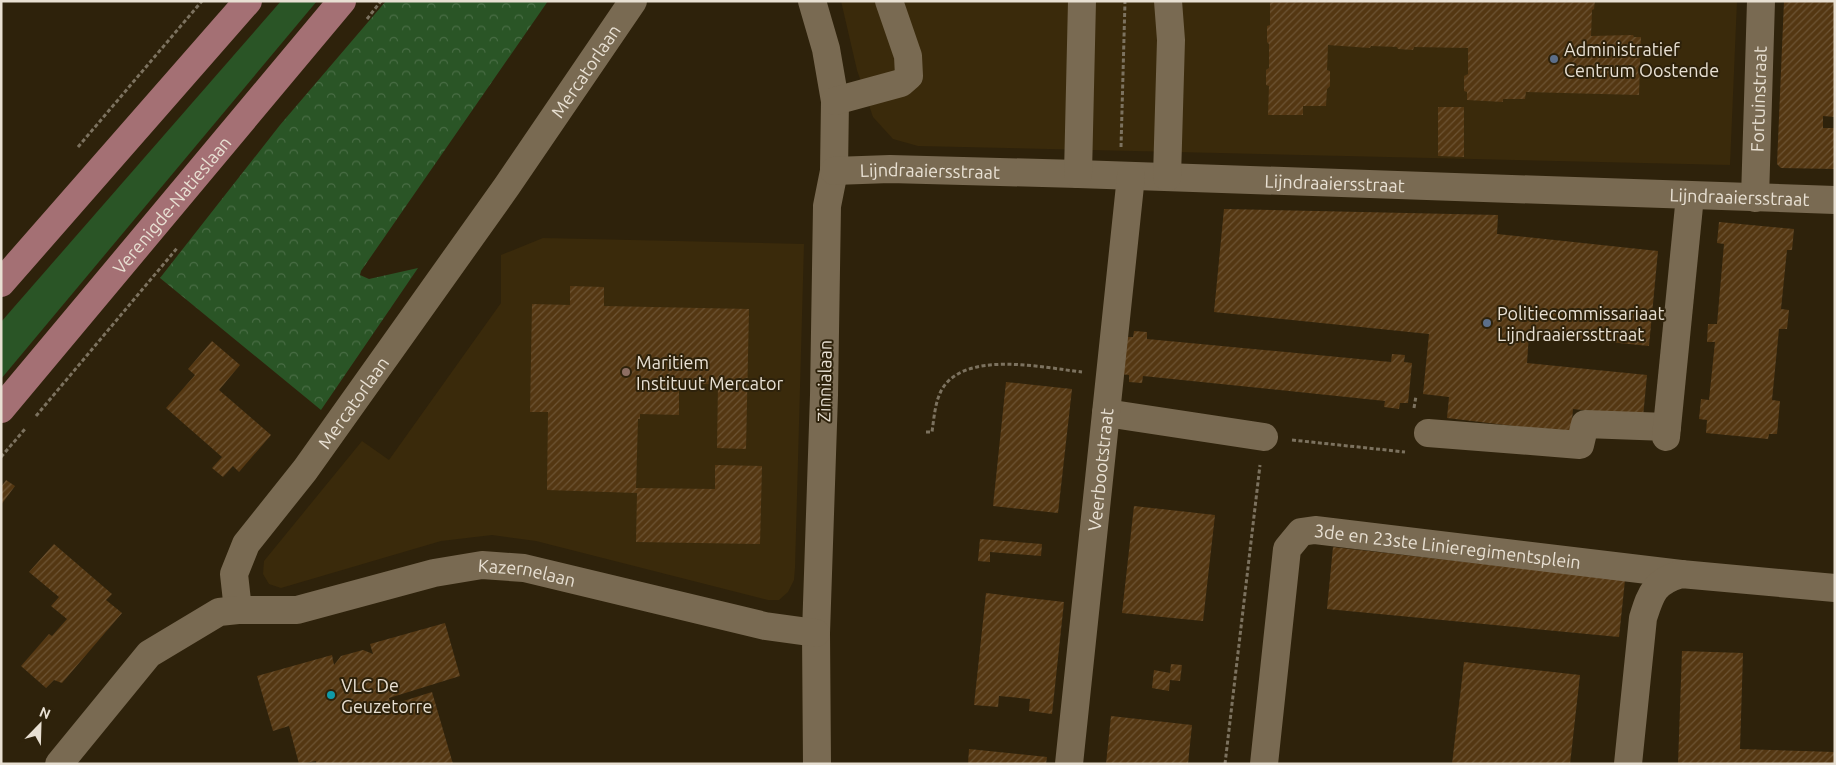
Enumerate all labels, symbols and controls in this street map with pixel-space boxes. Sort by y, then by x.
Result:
street label: Mercatorlaan [547,21,624,121]
place label: Administratief Centrum Oostende [1564,39,1719,80]
street label: Fortuinstraat [1746,46,1770,152]
marker: Administratief Centrum Oostende [1548,53,1560,65]
street label: Verenigde-Natieslaan [108,132,235,278]
street label: Lijndraaiersstraat [859,159,1000,182]
street label: Lijndraaiersstraat [1264,170,1405,195]
street label: Lijndraaiersstraat [1669,184,1810,209]
place label: Politiecommissariaat Lijndraaierssttraat [1497,303,1665,344]
marker: Politiecommissariaat Lijndraaierssttraat [1481,317,1493,329]
street label: Zinnialaan [813,340,835,422]
place label: Maritiem Instituut Mercator [636,352,783,393]
street label: Mercatorlaan [314,353,392,452]
marker: Maritiem Instituut Mercator [620,366,632,378]
street label: Veerbootstraat [1084,407,1116,532]
street label: 3de en 23ste Linieregimentsplein [1313,520,1582,572]
street label: Kazernelaan [477,555,578,590]
place label: VLC De Geuzetorre [341,675,432,716]
marker: VLC De Geuzetorre [325,689,337,701]
north arrow [15,700,65,750]
text: N [37,704,53,722]

